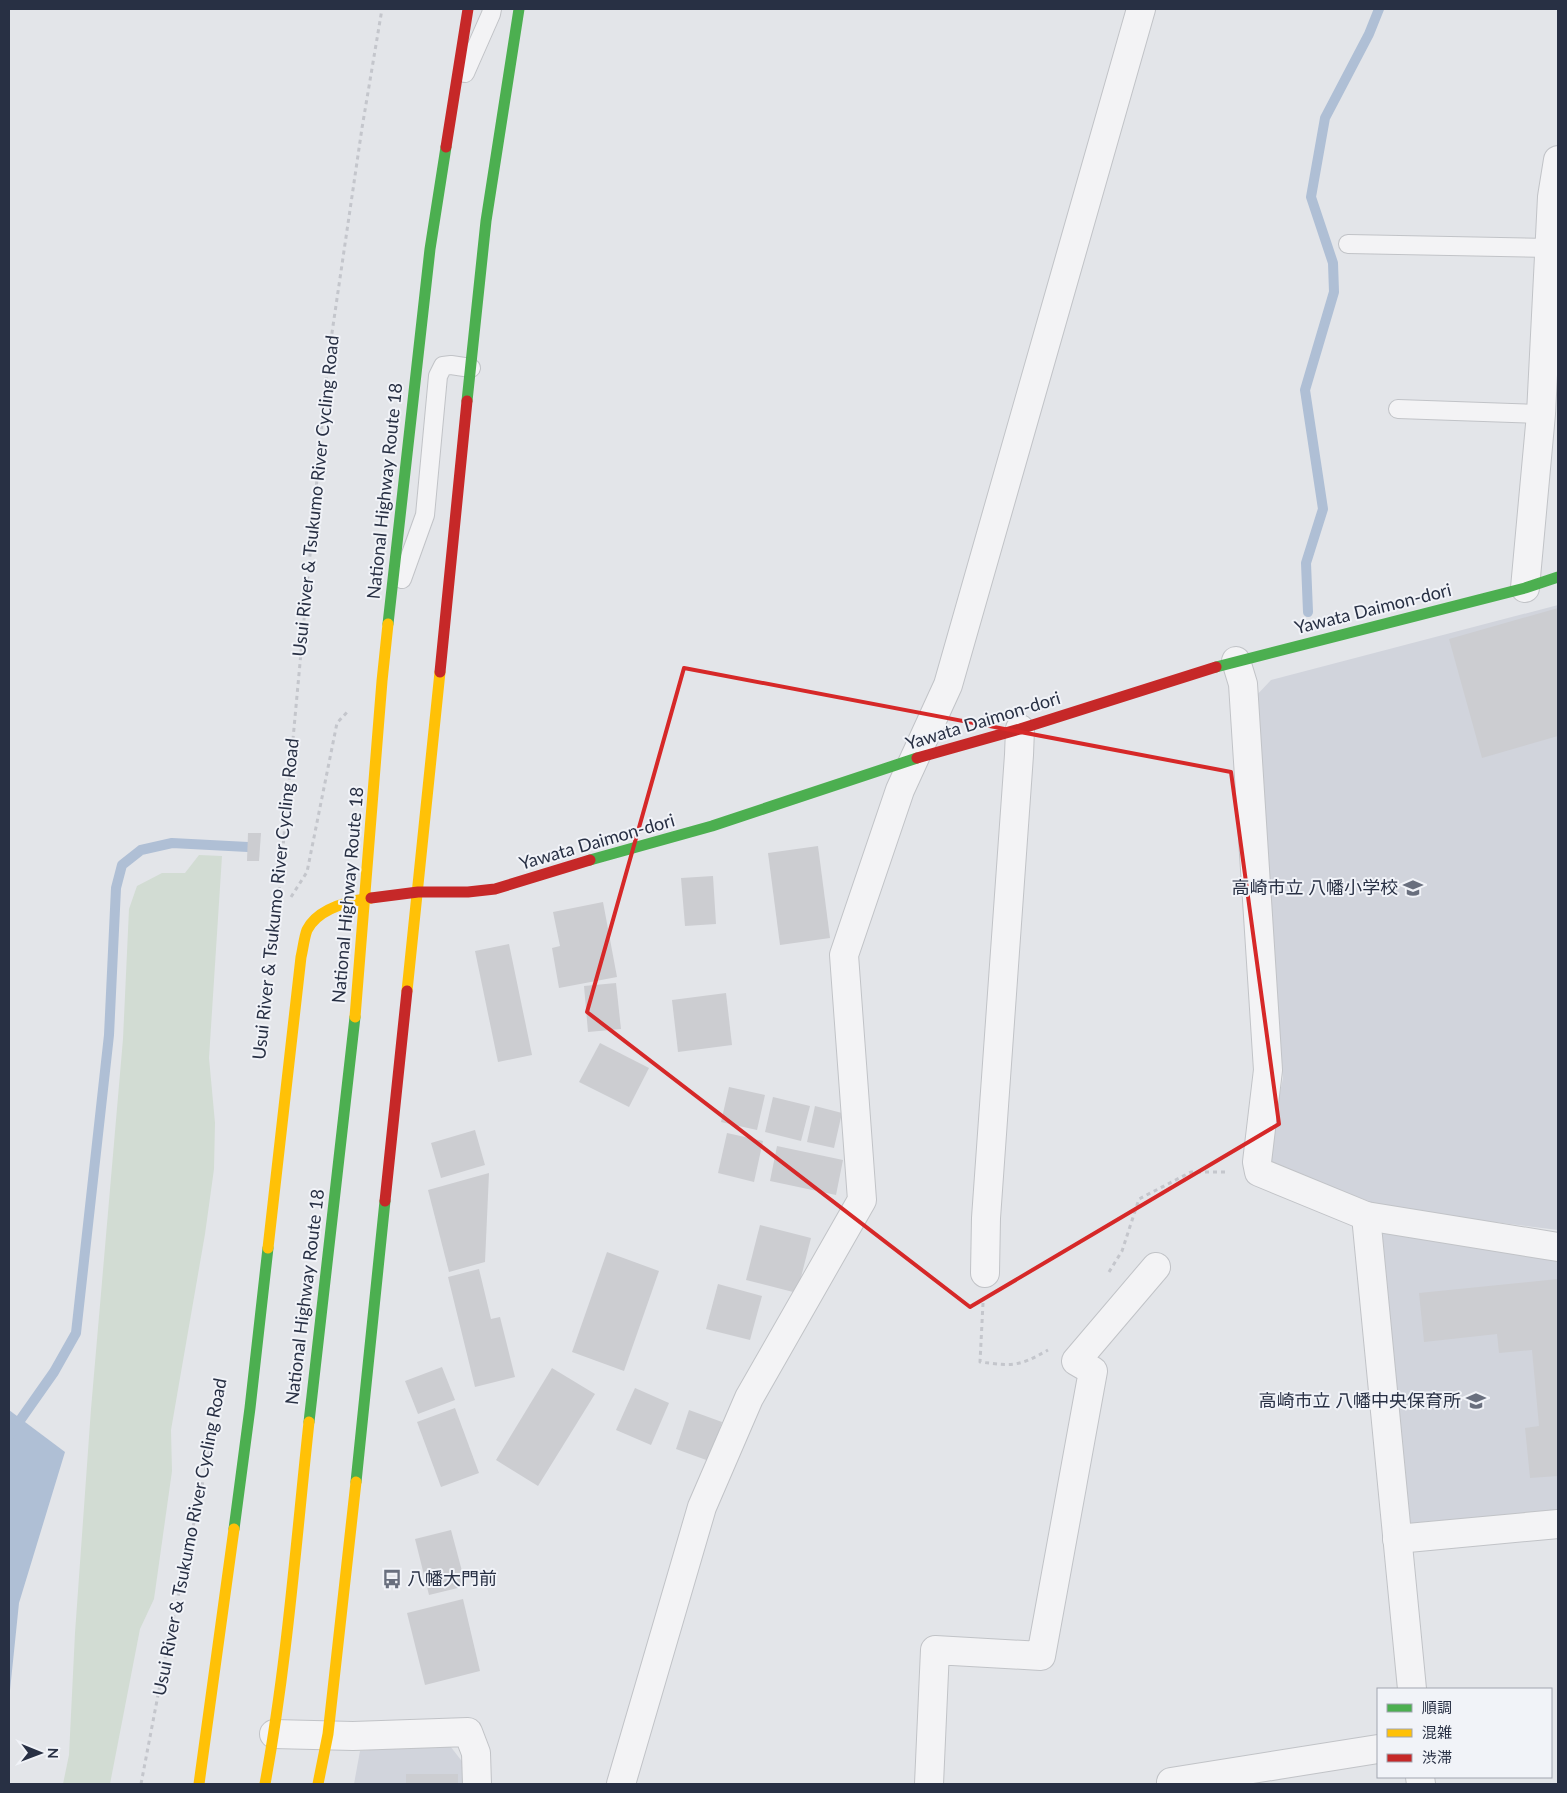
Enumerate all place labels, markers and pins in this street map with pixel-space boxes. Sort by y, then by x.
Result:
place label: 高崎市立 八幡小学校 [1231,876,1398,898]
school or university icon: 高崎市立 八幡小学校 [1402,877,1424,899]
place label: 高崎市立 八幡中央保育所 [1258,1389,1461,1411]
school or university icon: 高崎市立 八幡中央保育所 [1465,1390,1487,1412]
place label: 八幡大門前 [407,1567,497,1589]
bus stop icon: 八幡大門前 [381,1568,403,1590]

